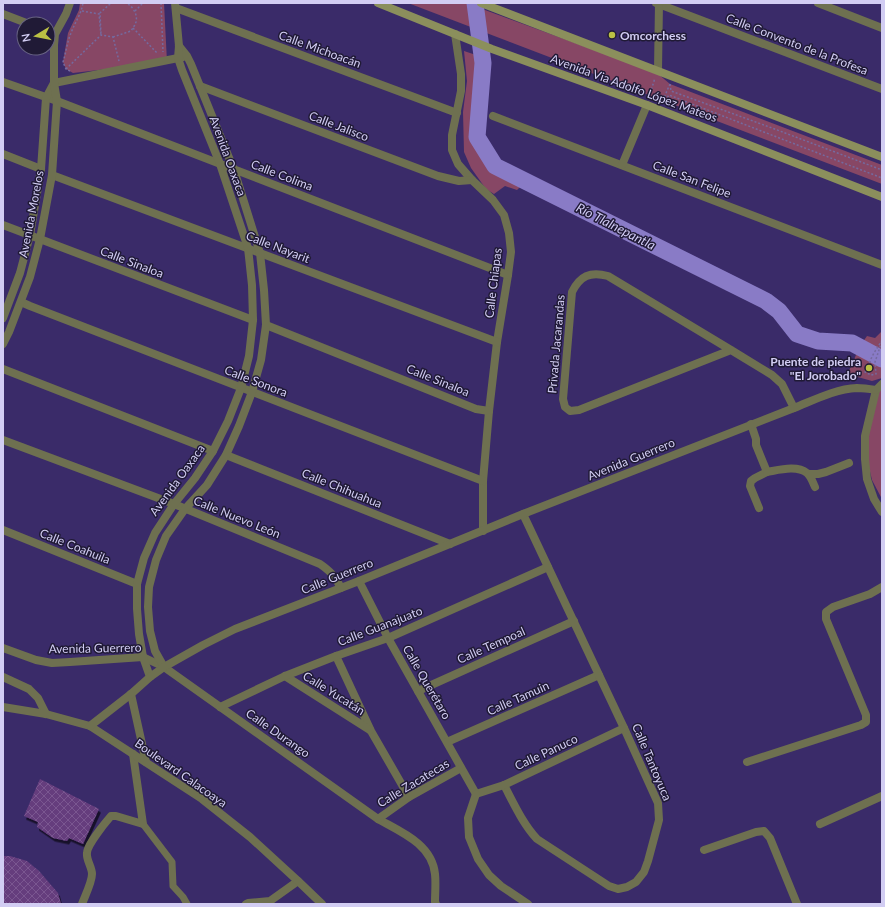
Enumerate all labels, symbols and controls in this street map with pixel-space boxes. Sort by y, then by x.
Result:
street label: Calle Convento de la Profesa [724,10,870,78]
north arrow [16,16,56,56]
street label: Calle Michoacán [277,27,363,71]
place label: Omcorchess [620,28,686,43]
marker: Omcorchess [607,30,617,40]
text: N [19,33,33,43]
street label: Avenida Via Adolfo López Mateos [549,51,719,125]
street label: Calle Jalisco [307,108,371,144]
street label: Avenida Oaxaca [207,114,249,198]
street label: Calle Colima [249,156,315,194]
street label: Calle San Felipe [651,157,733,201]
street label: Avenida Morelos [15,169,47,259]
water label: Río Tlalnepantla [574,199,659,253]
street label: Calle Nayarit [244,228,313,266]
street label: Calle Sinaloa [98,243,166,281]
street label: Calle Chiapas [481,247,505,319]
street label: Privada Jacarandas [544,294,568,394]
place label: Puente de piedra "El Jorobado" [770,354,861,383]
street label: Calle Sinaloa [404,361,472,399]
street label: Calle Sonora [222,362,290,400]
marker: Puente de piedra "El Jorobado" [864,363,874,373]
street label: Avenida Guerrero [585,435,677,483]
street label: Avenida Oaxaca [146,441,208,519]
street label: Calle Chihuahua [300,465,384,511]
street label: Calle Nuevo León [191,493,283,541]
street label: Calle Coahuila [38,525,113,567]
street label: Calle Guerrero [299,555,375,597]
street label: Calle Guanajuato [335,603,425,649]
street label: Calle Tempoal [455,623,527,667]
street label: Avenida Guerrero [48,640,142,656]
street label: Calle Querétaro [400,642,454,722]
street label: Calle Yucatán [300,668,368,718]
street label: Calle Tamuin [485,678,551,718]
street label: Calle Durango [243,705,313,761]
street label: Calle Tantoyuca [629,721,675,803]
street label: Calle Panuco [512,731,580,773]
street label: Boulevard Calacoaya [132,736,230,810]
street label: Calle Zacatecas [374,756,452,810]

